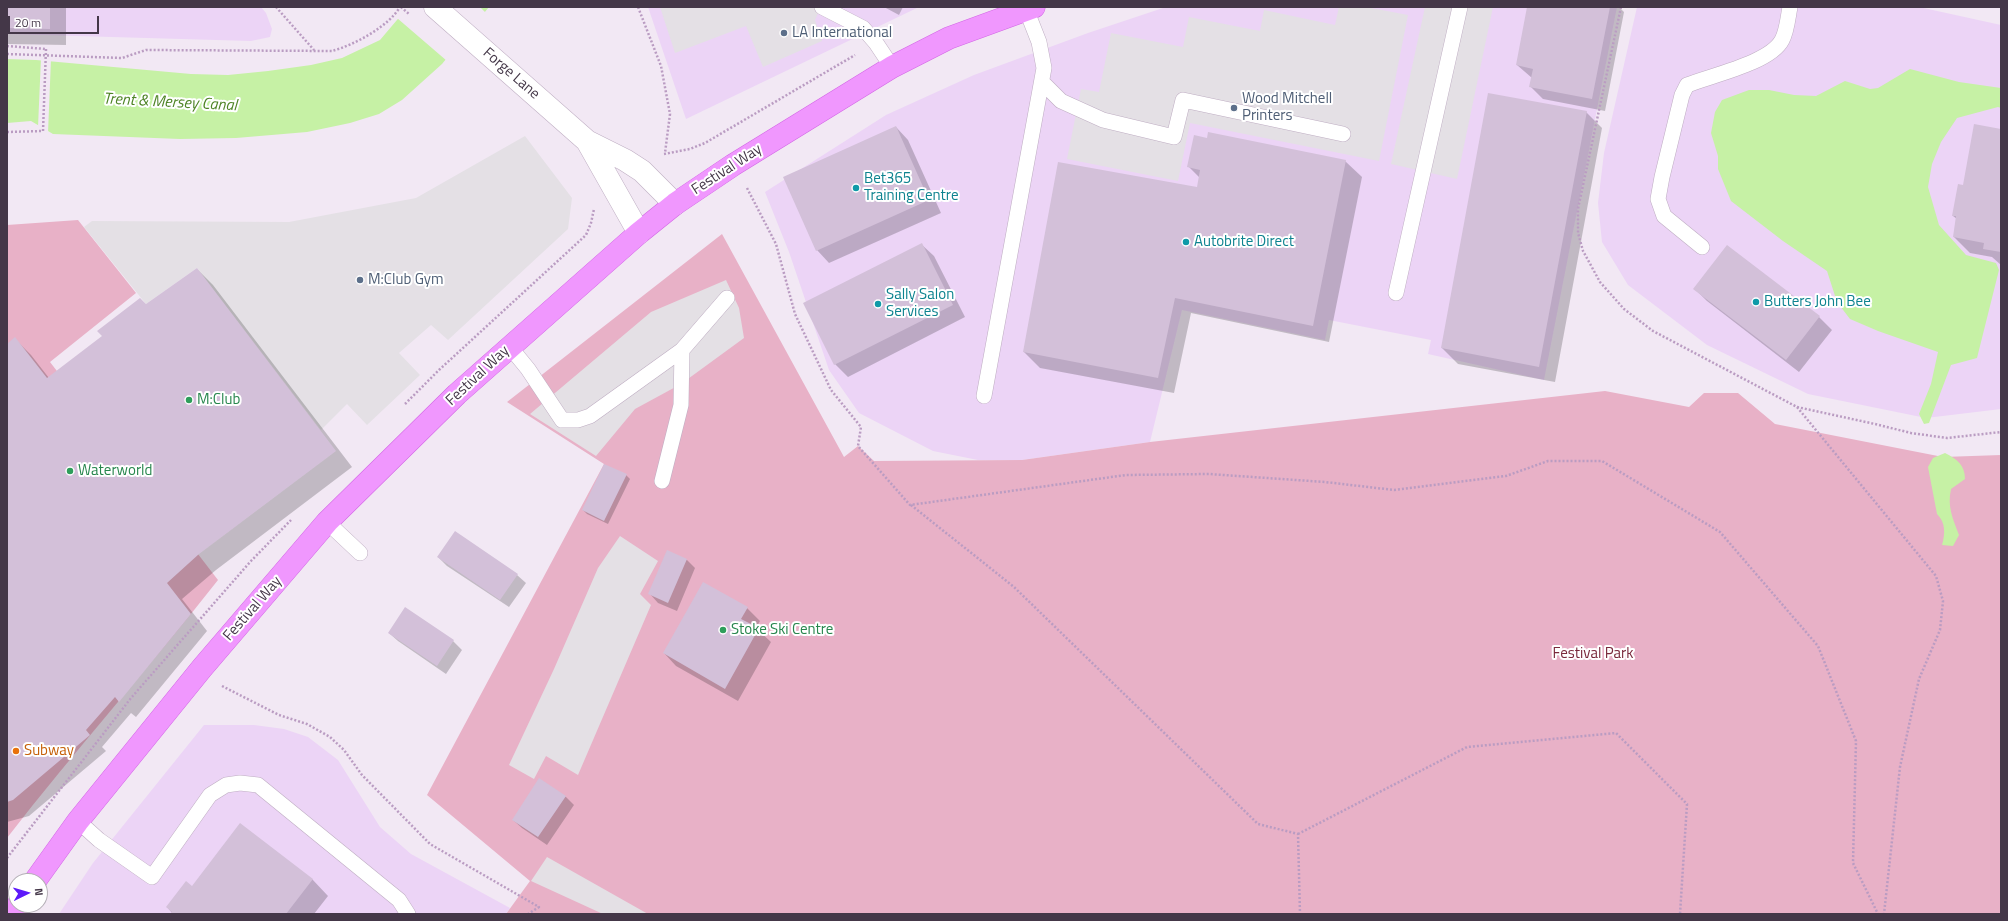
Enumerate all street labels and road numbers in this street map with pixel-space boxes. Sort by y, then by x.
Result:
street label: Forge Lane [479,44,543,104]
street label: Festival Way [689,141,765,199]
street label: Festival Way [443,342,513,410]
street label: Festival Way [220,573,286,645]

